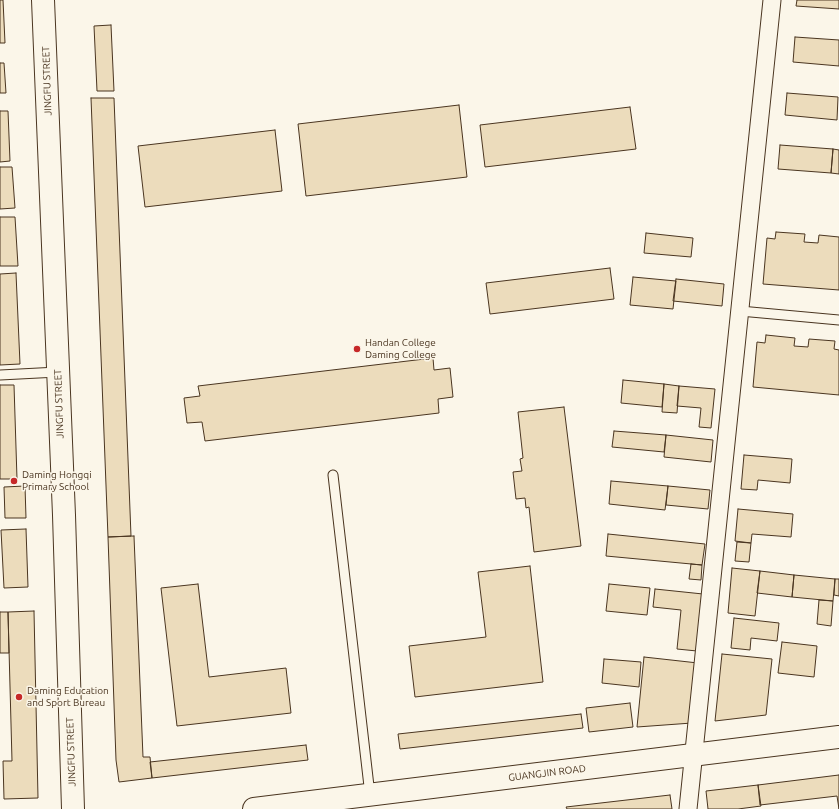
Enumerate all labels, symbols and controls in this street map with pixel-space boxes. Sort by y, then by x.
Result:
street label: JINGFU STREET [40,46,54,116]
place label: Handan College Daming College [365,337,436,360]
marker: Handan College Daming College [352,344,362,354]
street label: JINGFU STREET [52,369,66,439]
place label: Daming Hongqi Primary School [22,469,92,492]
marker: Daming Hongqi Primary School [9,476,19,486]
place label: Daming Education and Sport Bureau [27,685,109,708]
marker: Daming Education and Sport Bureau [14,692,24,702]
street label: JINGFU STREET [64,717,78,787]
street label: GUANGJIN ROAD [508,762,586,784]

